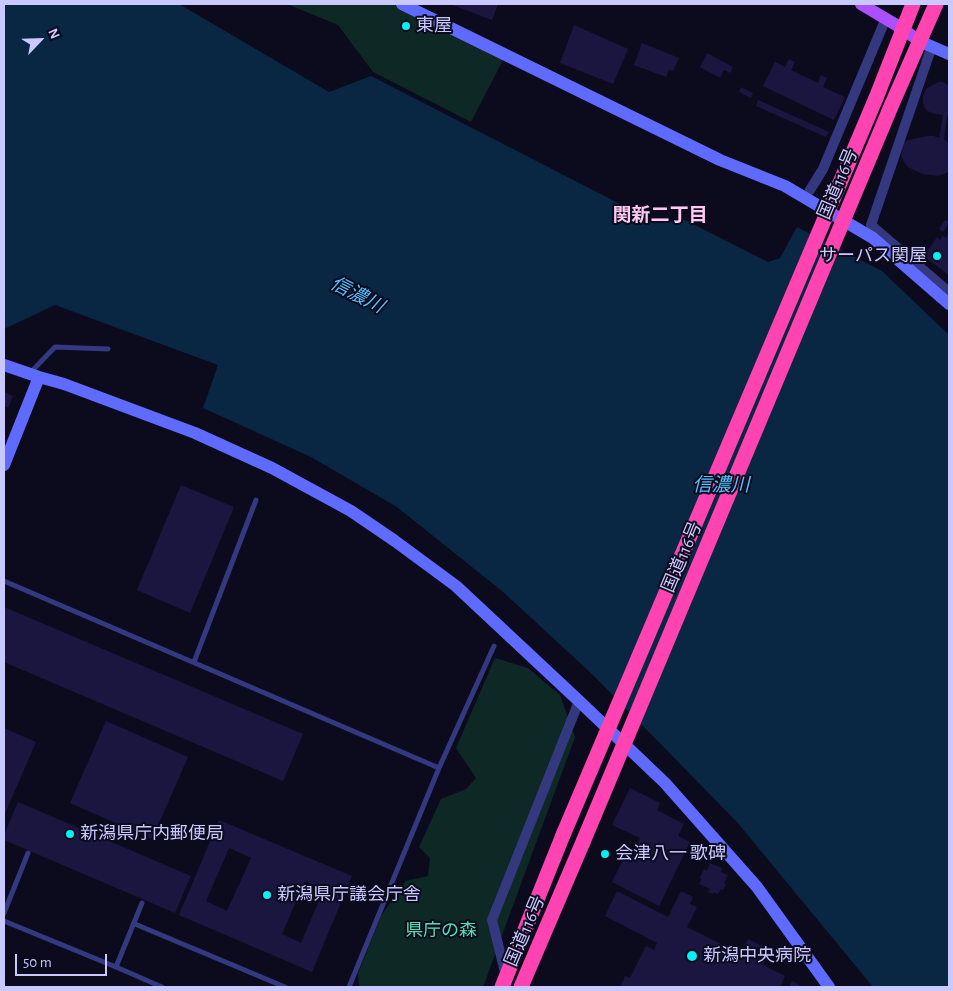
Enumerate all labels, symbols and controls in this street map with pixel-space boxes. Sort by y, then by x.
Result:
north arrow [15,15,65,65]
place label: 東屋 [416,15,452,37]
marker: 東屋 [400,20,412,32]
text: N [45,27,62,41]
street label: 国道116号 [813,145,863,223]
district label: 関新二丁目 [613,204,707,226]
place label: サーパス関屋 [819,245,927,267]
marker: サーパス関屋 [931,250,943,262]
water label: 信濃川 [326,272,388,318]
water label: 信濃川 [693,474,749,496]
street label: 国道116号 [657,518,707,596]
place label: 新潟県庁内郵便局 [80,823,224,845]
marker: 新潟県庁内郵便局 [64,828,76,840]
place label: 会津八一 歌碑 [615,843,726,865]
marker: 会津八一 歌碑 [599,848,611,860]
place label: 新潟県庁議会庁舎 [277,884,421,906]
marker: 新潟県庁議会庁舎 [261,889,273,901]
street label: 国道116号 [500,892,550,970]
park label: 県庁の森 [405,920,477,942]
scale bar [18,944,110,976]
place label: 新潟中央病院 [703,945,811,967]
marker: 新潟中央病院 [685,949,699,963]
text: 50 m [23,955,52,970]

